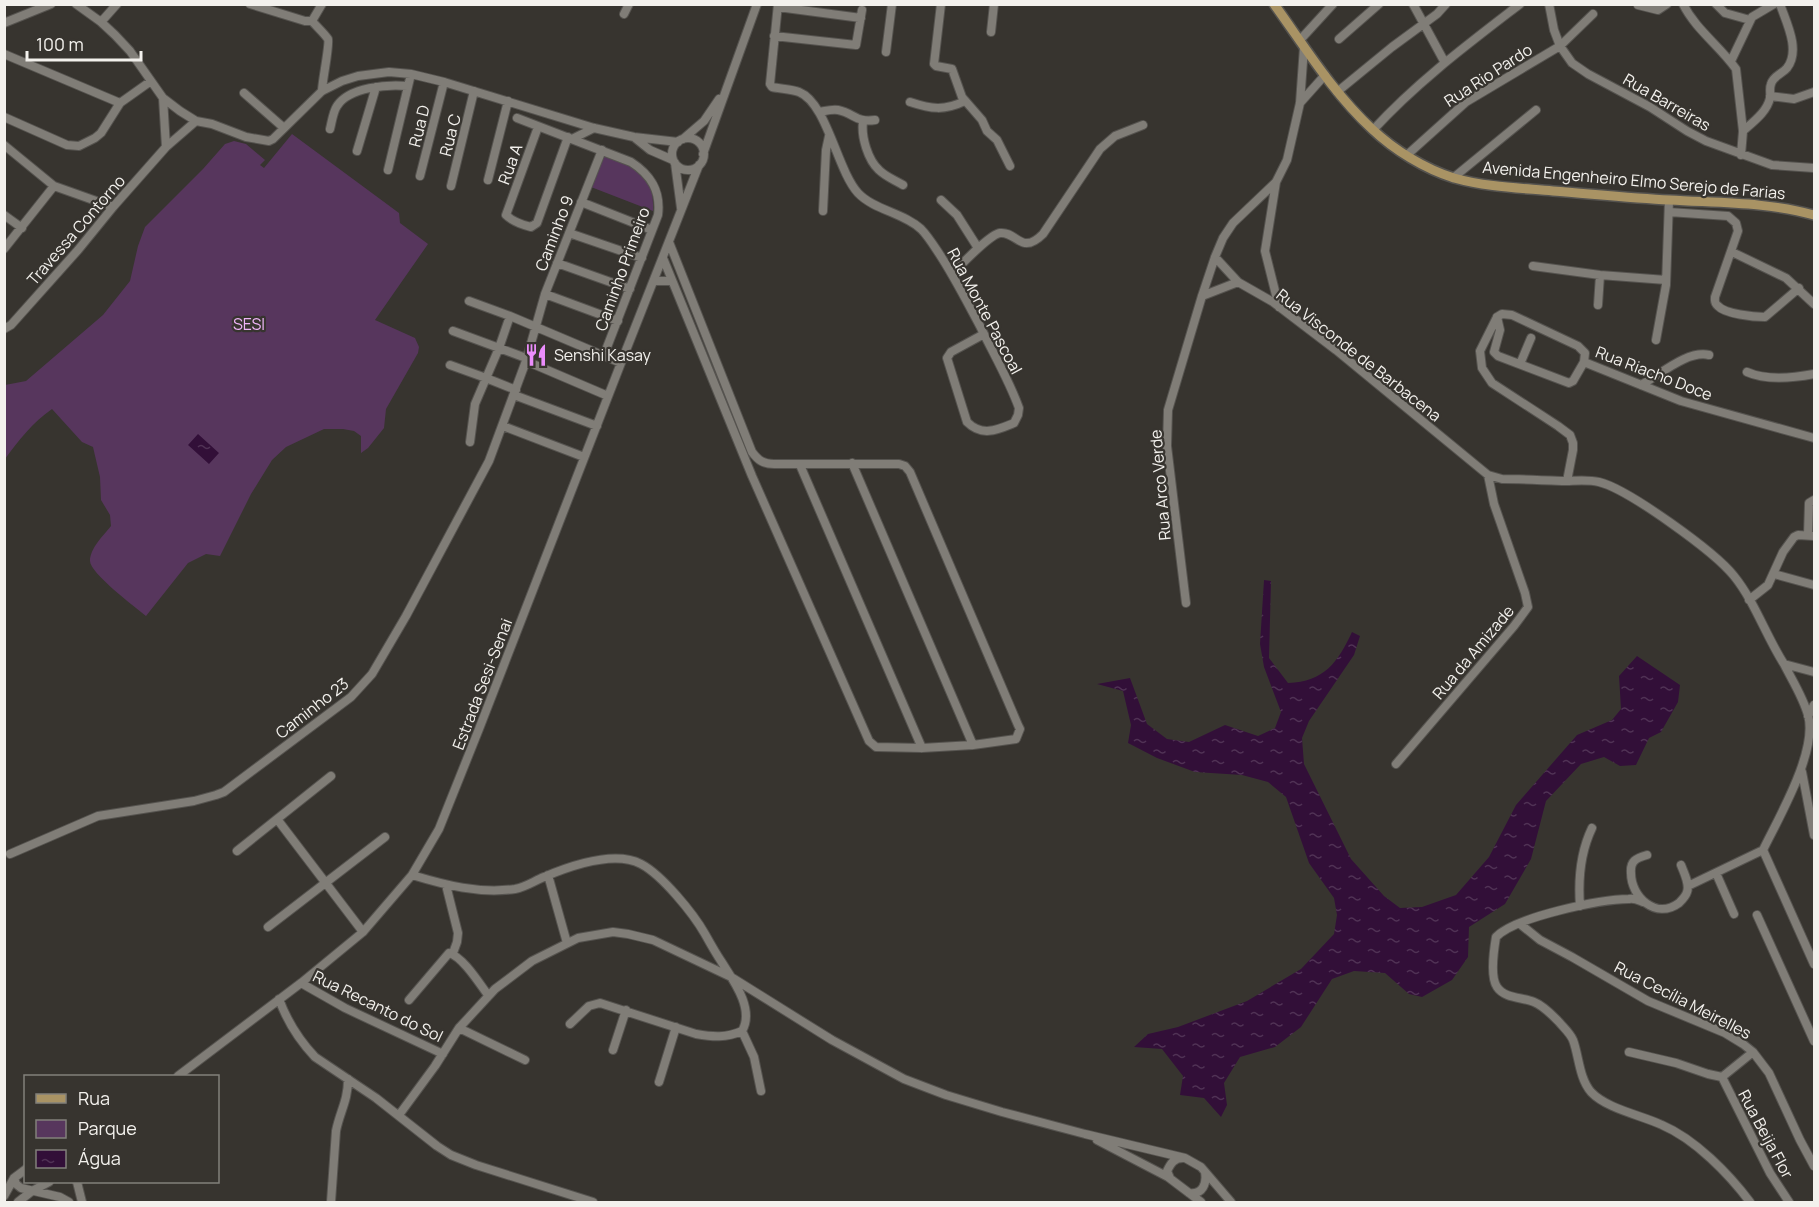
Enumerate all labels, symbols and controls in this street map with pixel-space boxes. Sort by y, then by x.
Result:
scale bar [27,24,141,62]
text: 100 m [36,32,84,56]
street label: Rua Rio Pardo [1440,38,1536,112]
street label: Rua Barreiras [1619,68,1715,136]
street label: Rua D [403,103,435,149]
street label: Rua C [434,111,466,159]
street label: Rua A [493,141,527,187]
street label: Avenida Engenheiro Elmo Serejo de Farias [1482,156,1786,204]
street label: Travessa Contorno [22,170,130,290]
street label: Caminho 9 [530,192,578,274]
street label: Caminho Primeiro [589,204,655,334]
street label: Rua Monte Pascoal [942,244,1028,378]
street label: Rua Visconde de Barbacena [1272,284,1446,426]
park label: SESI [233,313,265,335]
street label: Rua Riacho Doce [1592,341,1716,405]
restaurant icon: Senshi Kasay [523,342,549,368]
place label: Senshi Kasay [554,344,652,366]
street label: Rua Arco Verde [1144,429,1176,541]
street label: Rua da Amizade [1427,600,1519,704]
street label: Estrada Sesi-Senai [447,615,517,753]
street label: Caminho 23 [271,672,353,744]
street label: Rua Cecília Meirelles [1611,956,1755,1044]
street label: Rua Recanto do Sol [309,965,447,1047]
legend [24,1075,219,1183]
text: Rua [78,1086,110,1110]
street label: Rua Beija Flor [1733,1086,1799,1182]
text: Parque [78,1116,137,1140]
text: Água [78,1146,121,1170]

